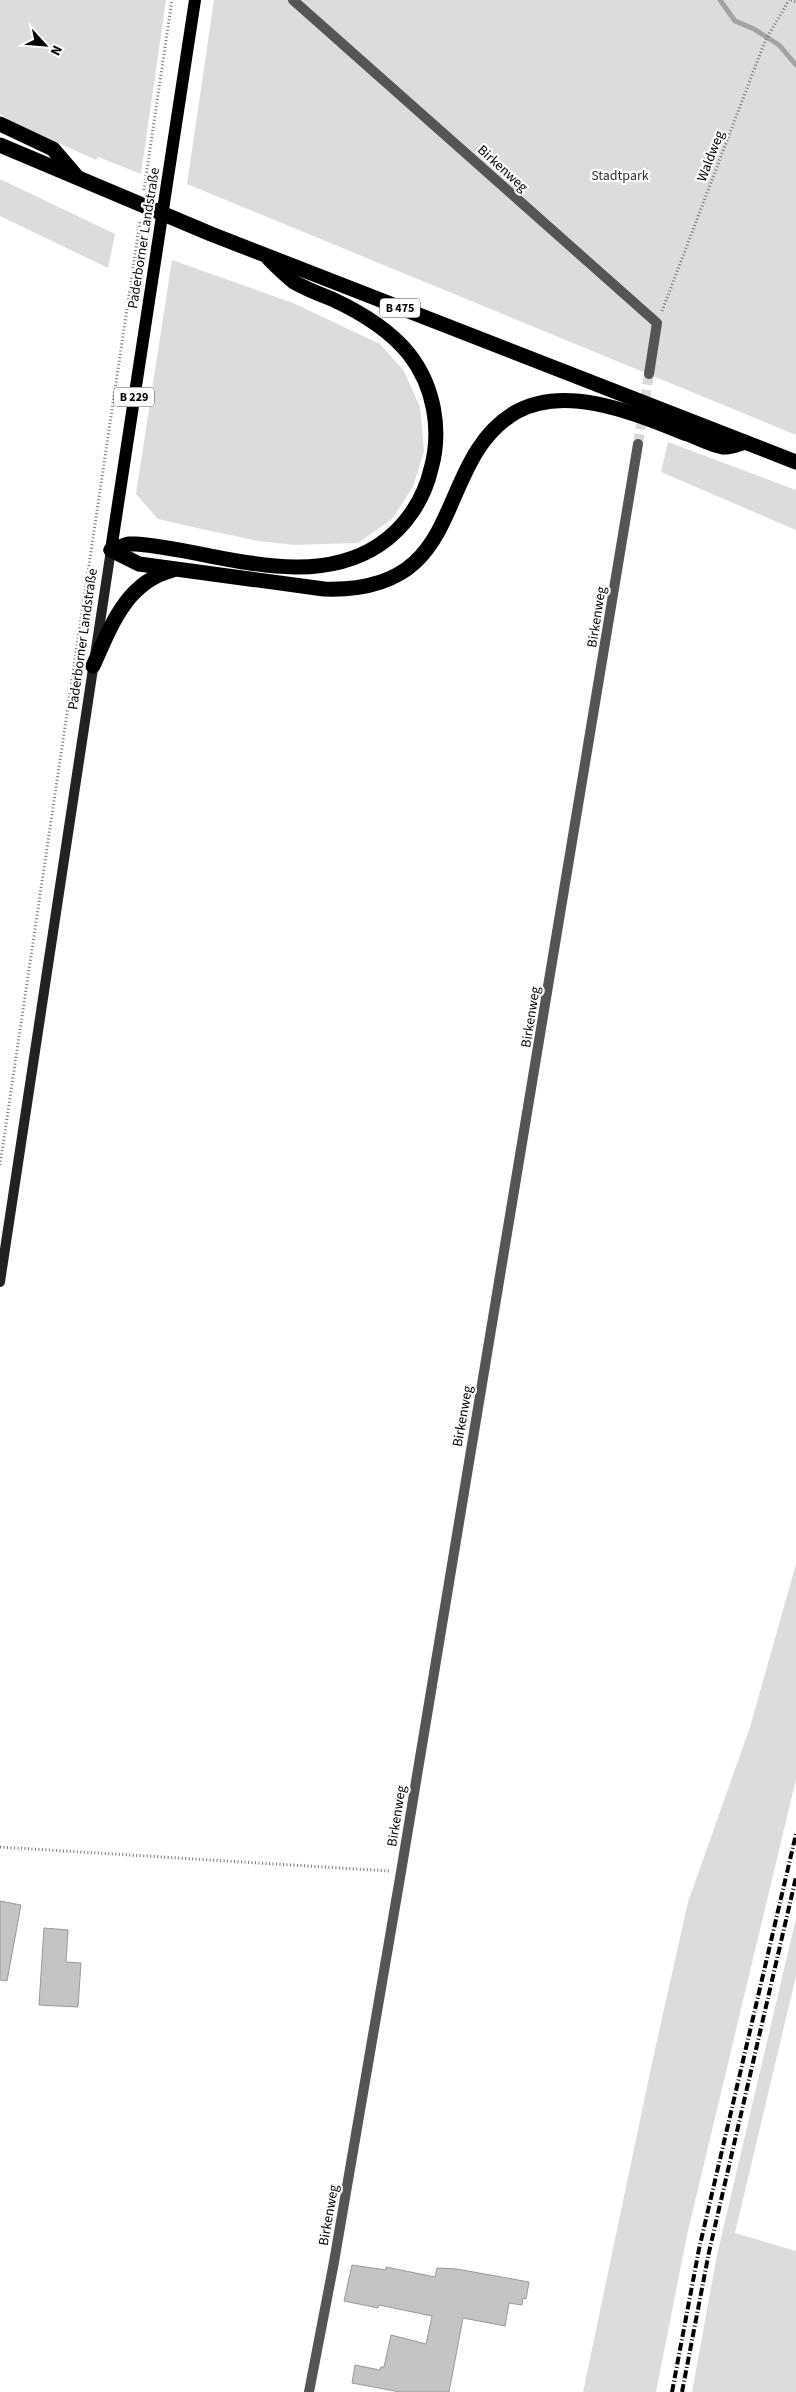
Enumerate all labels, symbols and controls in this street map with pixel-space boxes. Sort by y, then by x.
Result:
north arrow [20,20,70,70]
text: N [45,42,67,59]
street label: Waldweg [692,128,730,185]
street label: Birkenweg [473,141,532,197]
street label: Paderborner Landstraße [123,166,165,310]
park label: Stadtpark [591,166,649,186]
road number: B 475 [380,298,420,318]
road number: B 229 [114,388,154,407]
street label: Paderborner Landstraße [63,567,103,711]
street label: Birkenweg [582,585,612,649]
street label: Birkenweg [516,985,546,1049]
street label: Birkenweg [448,1384,478,1448]
street label: Birkenweg [382,1784,412,1848]
street label: Birkenweg [314,2183,344,2247]

